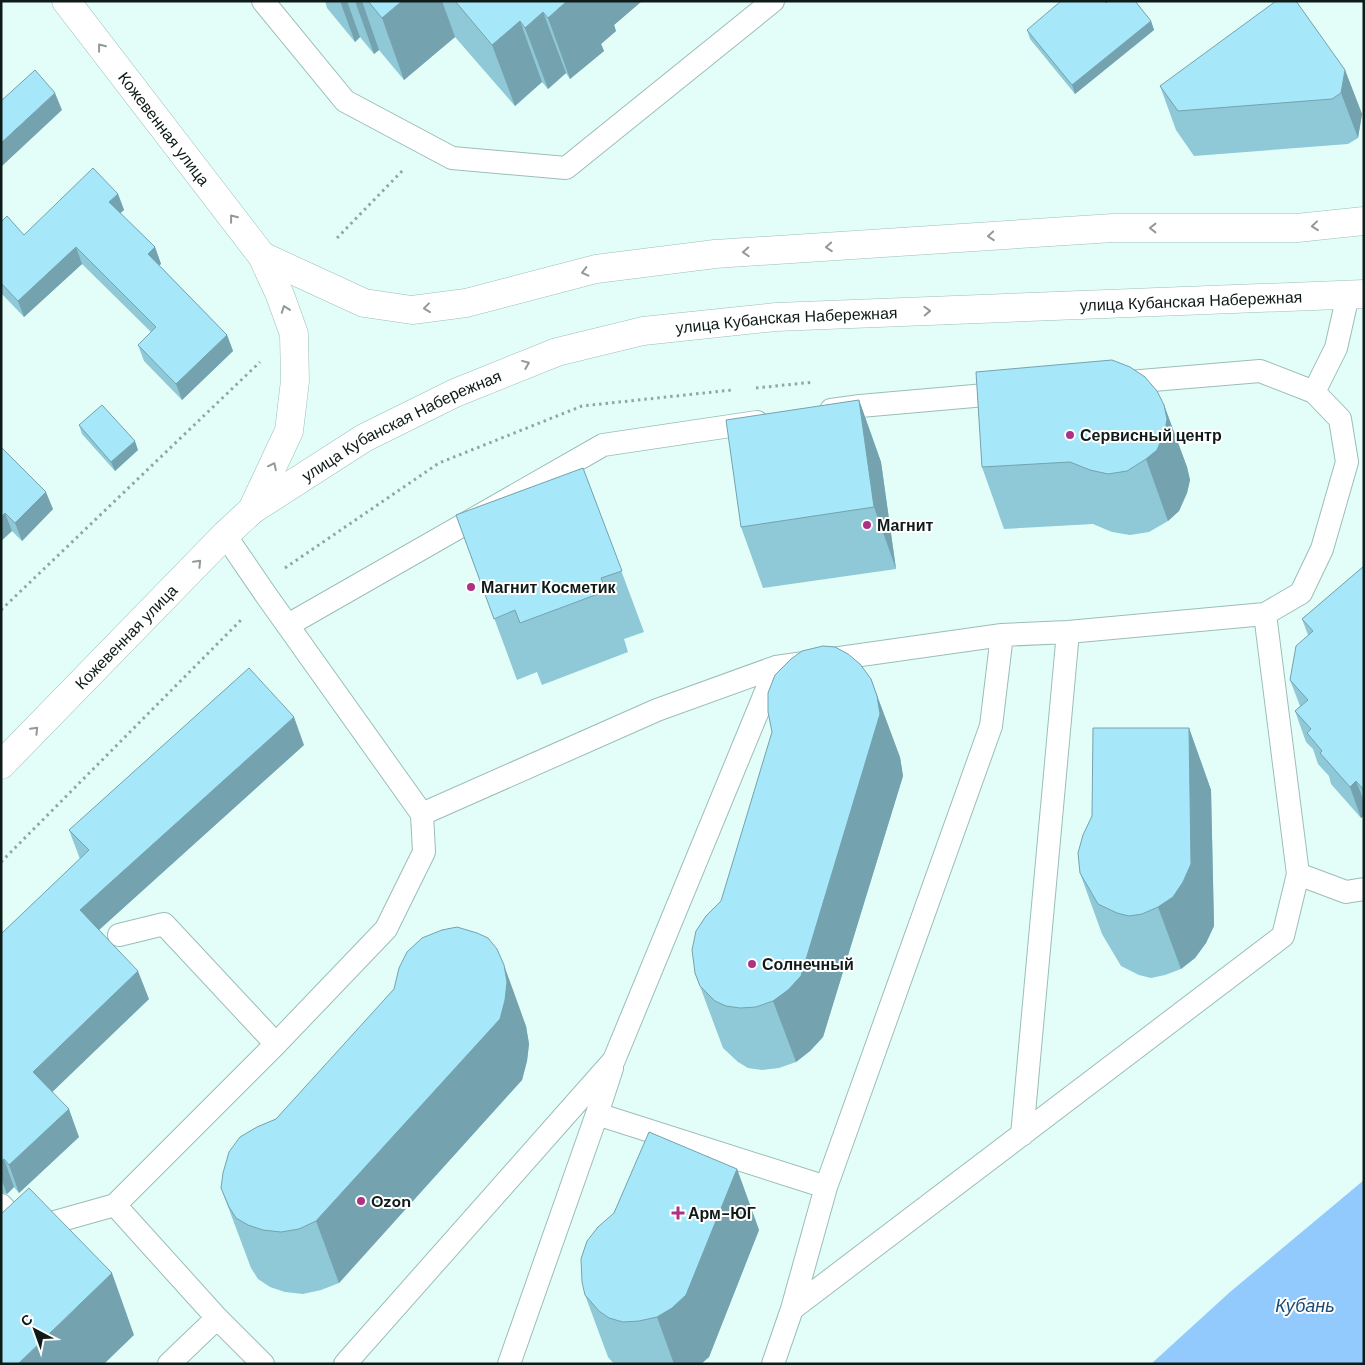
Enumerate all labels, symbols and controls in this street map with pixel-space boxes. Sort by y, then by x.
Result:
one-way arrow [99,44,107,53]
street label: Кожевенная улица [113,68,214,190]
one-way arrow [230,215,238,224]
one-way arrow [1311,220,1319,231]
one-way arrow [1149,223,1156,233]
one-way arrow [986,230,994,241]
one-way arrow [824,242,832,253]
one-way arrow [741,247,749,258]
one-way arrow [581,266,589,276]
street label: улица Кубанская Набережная [1079,286,1303,316]
one-way arrow [422,302,430,313]
street label: улица Кубанская Набережная [674,302,898,339]
one-way arrow [281,306,291,314]
one-way arrow [924,306,932,317]
one-way arrow [521,360,530,371]
street label: улица Кубанская Набережная [298,366,504,486]
place label: Сервисный центр [1080,425,1222,446]
marker: Сервисный центр [1064,429,1076,441]
one-way arrow [267,462,277,471]
place label: Магнит [877,515,934,536]
marker: Магнит [861,519,873,531]
one-way arrow [192,560,201,569]
place label: Магнит Косметик [481,577,617,598]
street label: Кожевенная улица [70,580,182,694]
marker: Магнит Косметик [465,581,477,593]
one-way arrow [29,726,38,735]
place label: Солнечный [762,954,854,975]
marker: Солнечный [746,958,758,970]
place label: Ozon [371,1191,411,1212]
marker: Ozon [355,1195,367,1207]
place label: Арм-ЮГ [688,1203,756,1224]
marker: Арм-ЮГ [672,1207,684,1219]
water label: Кубань [1275,1294,1335,1318]
north arrow [10,1305,60,1355]
text: С [17,1310,36,1330]

